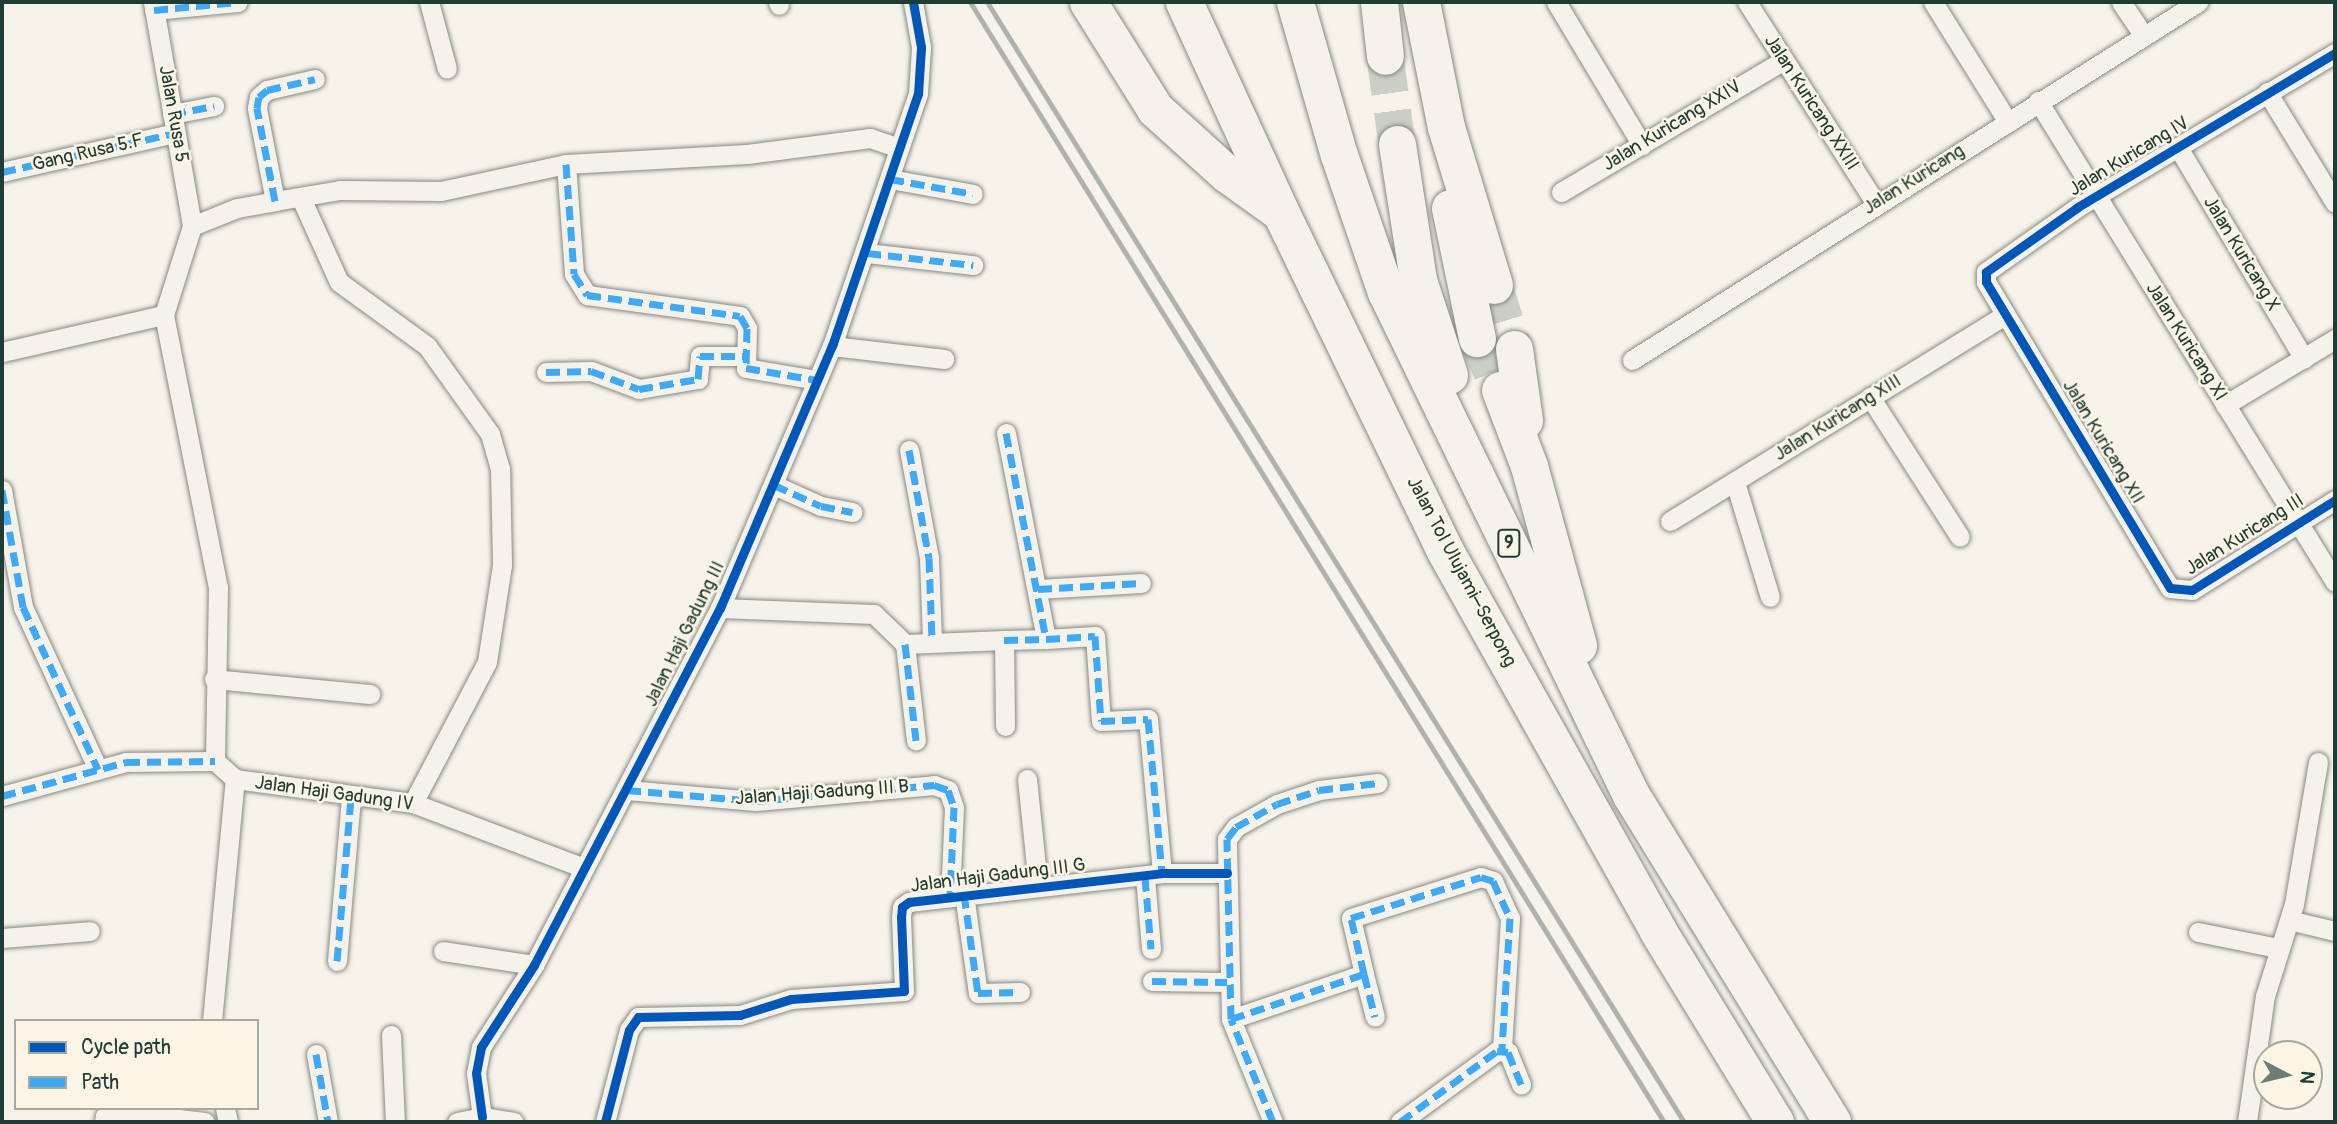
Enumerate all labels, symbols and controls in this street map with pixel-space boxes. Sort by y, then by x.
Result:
street label: Jalan Kuricang XXIII [1759,31,1863,175]
street label: Jalan Rusa 5 [153,64,193,164]
street label: Jalan Kuricang XXIV [1599,76,1745,176]
street label: Jalan Kuricang IV [2065,112,2193,202]
street label: Gang Rusa 5.F [30,129,146,177]
street label: Jalan Kuricang [1859,140,1969,220]
street label: Jalan Kuricang X [2198,192,2284,316]
street label: Jalan Kuricang XI [2140,279,2232,405]
street label: Jalan Kuricang XIII [1770,370,1906,466]
street label: Jalan Kuricang XII [2057,376,2149,508]
street label: Jalan Tol Ulujami–Serpong [1401,473,1521,671]
street label: Jalan Kuricang III [2182,490,2308,580]
road number: 9 [1497,528,1521,558]
street label: Jalan Haji Gadung III [640,557,730,711]
street label: Jalan Haji Gadung IV [253,772,415,816]
street label: Jalan Haji Gadung III B [734,776,910,810]
street label: Jalan Haji Gadung III G [909,854,1087,898]
legend [14,1019,259,1110]
text: Cycle path [81,1034,171,1061]
north arrow [2253,1040,2323,1110]
text: Path [81,1069,119,1096]
text: N [2294,1069,2320,1085]

